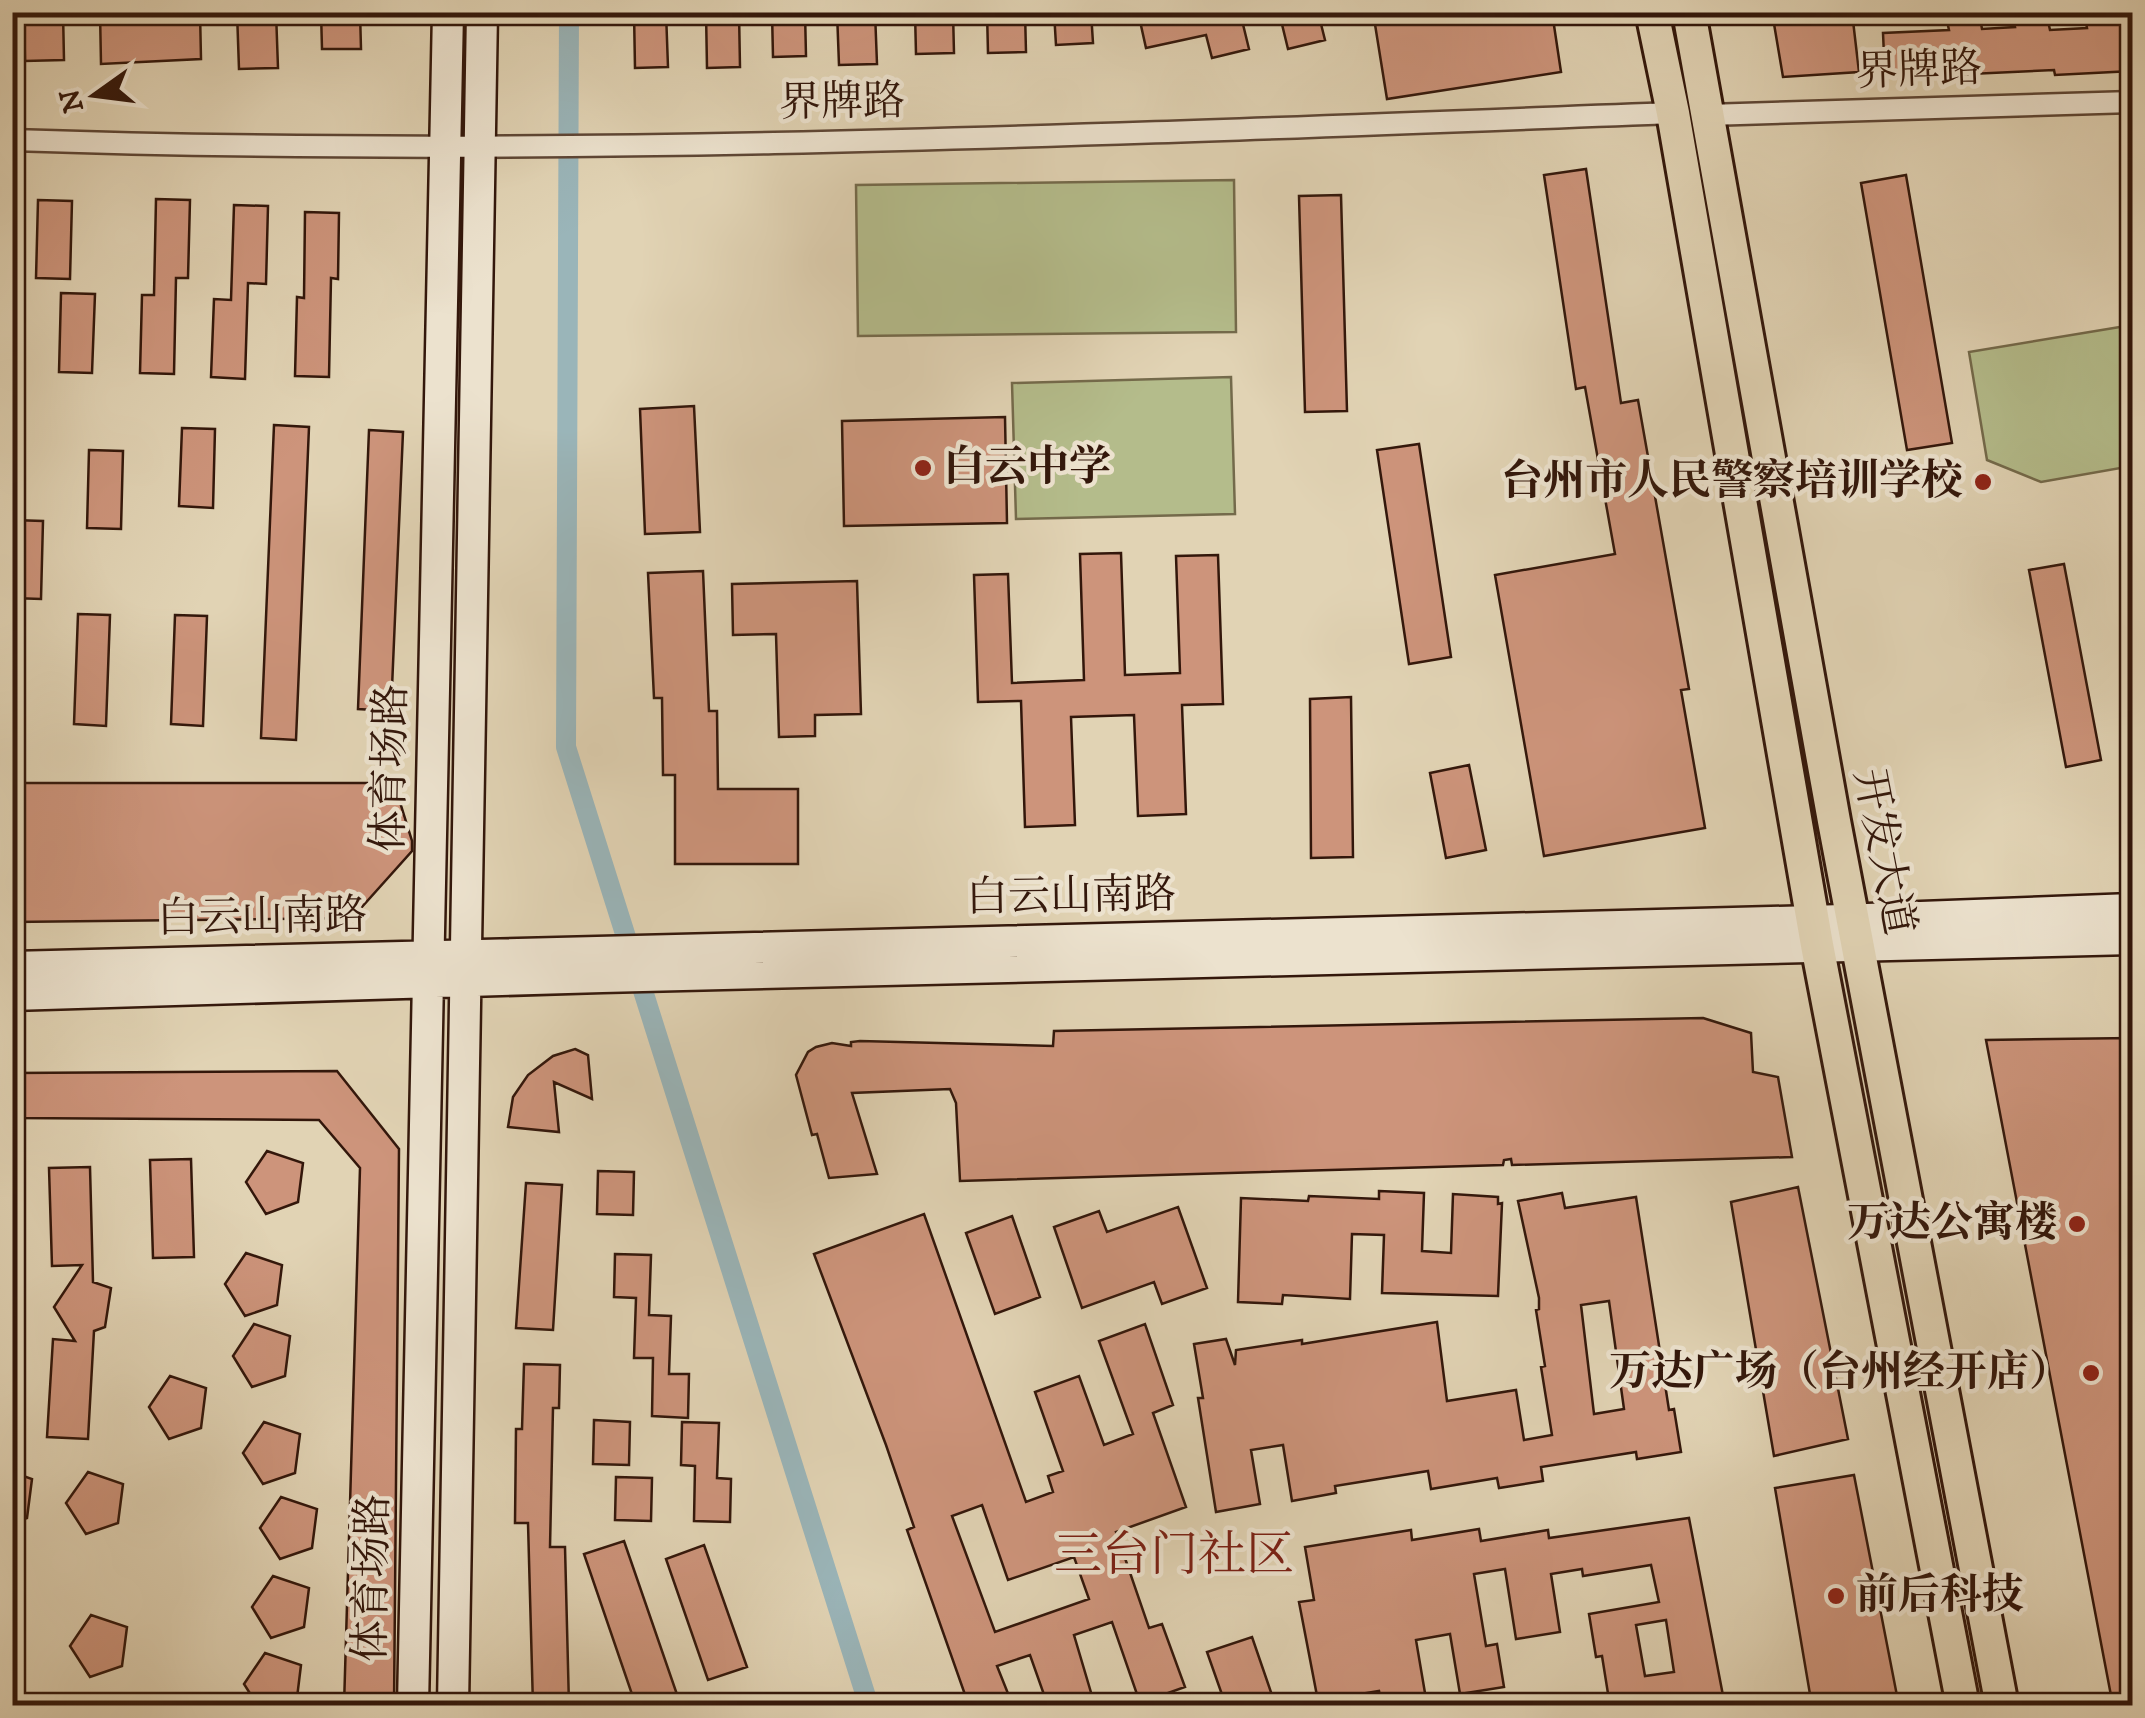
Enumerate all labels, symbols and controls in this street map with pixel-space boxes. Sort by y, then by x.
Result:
street label: 界牌路 [1855,43,1983,99]
north arrow [45,45,145,145]
street label: 界牌路 [779,76,905,130]
text: N [52,85,92,116]
place label: 白云中学 [943,442,1111,494]
place label: 台州市人民警察培训学校 [1501,456,1963,508]
marker: 白云中学 [912,457,934,479]
marker: 台州市人民警察培训学校 [1972,471,1994,493]
street label: 体育场路 [364,684,418,852]
street label: 开发大道 [1841,765,1925,939]
street label: 白云山南路 [966,869,1176,925]
street label: 白云山南路 [157,890,367,946]
place label: 万达公寓楼 [1847,1198,2057,1250]
marker: 万达公寓楼 [2066,1213,2088,1235]
place label: 万达广场（台州经开店） [1609,1347,2071,1399]
marker: 万达广场（台州经开店） [2080,1362,2102,1384]
street label: 体育场路 [346,1494,400,1662]
district label: 三台门社区 [1054,1526,1294,1586]
place label: 前后科技 [1856,1570,2024,1622]
marker: 前后科技 [1825,1585,1847,1607]

